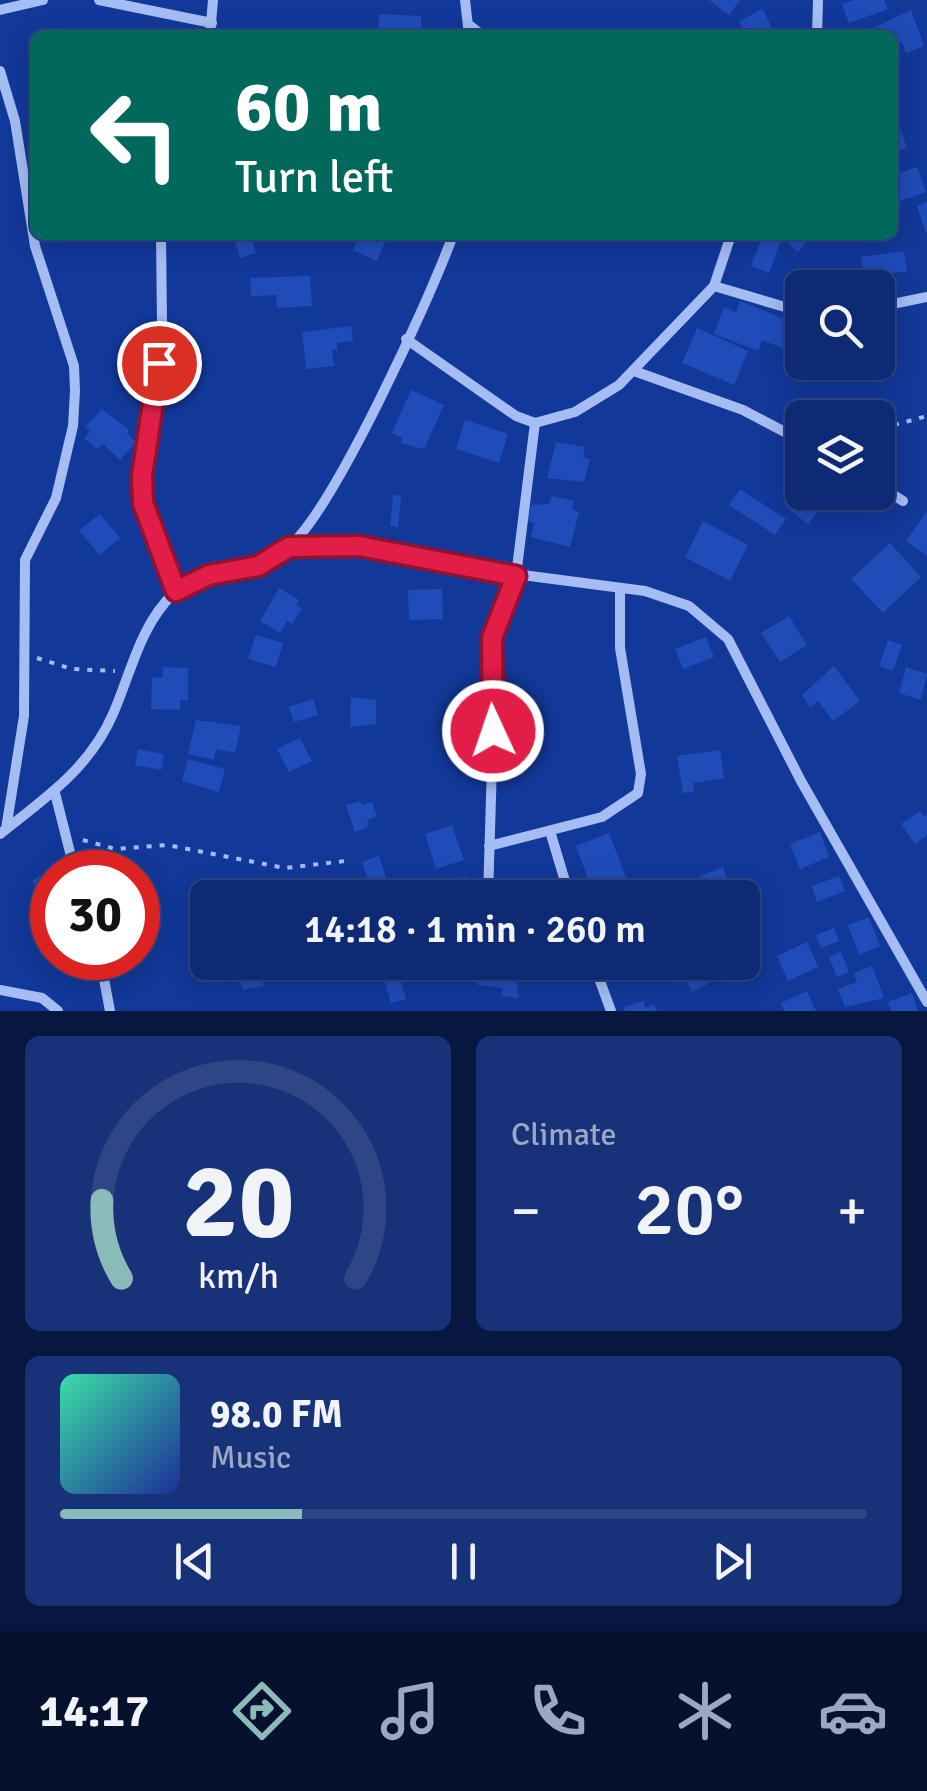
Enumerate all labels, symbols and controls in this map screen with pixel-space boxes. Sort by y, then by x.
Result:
text: 60 m [235,64,383,150]
icon: left [70,70,200,200]
text: Turn left [235,150,394,205]
map controls [785,270,895,510]
button: search [785,270,895,380]
pin [117,321,202,406]
icon: arrive [132,336,187,391]
button: layers [785,400,895,510]
position arrow [441,679,545,783]
speed limit sign: 30 [30,850,160,980]
text: 14:18 · 1 min · 260 m [304,906,646,953]
text: Climate [511,1115,617,1154]
text: 20 [182,1138,294,1266]
text: 20° [634,1163,744,1256]
text: − [511,1177,541,1245]
text: + [837,1177,867,1245]
text: km/h [198,1254,278,1298]
text: 98.0 FM [210,1391,343,1438]
text: Music [210,1438,291,1477]
icon: previous [167,1534,222,1589]
icon: pause [436,1534,491,1589]
icon: next [705,1534,760,1589]
icon: directions [227,1676,297,1746]
icon: music [375,1676,445,1746]
icon: phone [523,1676,593,1746]
icon: climate [670,1676,740,1746]
icon: car [818,1676,888,1746]
text: 14:17 [39,1684,149,1739]

